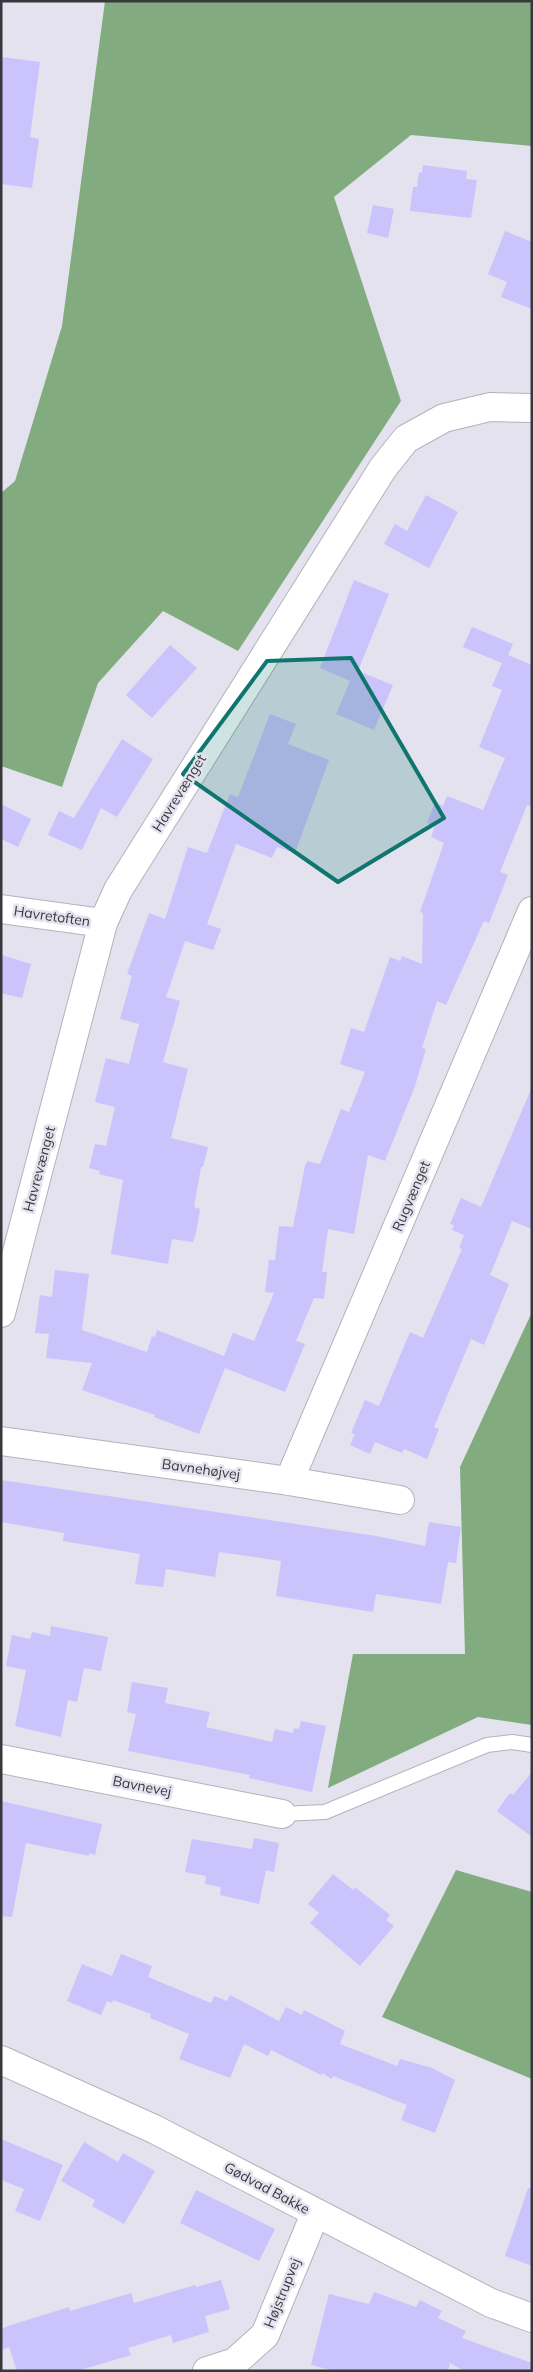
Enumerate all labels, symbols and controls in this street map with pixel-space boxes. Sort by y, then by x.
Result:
street label: Havrevænget [148,751,210,835]
street label: Havretoften [13,902,91,930]
street label: Havrevænget [19,1124,59,1214]
street label: Rugvænget [388,1158,434,1234]
street label: Bavnehøjvej [161,1455,241,1483]
street label: Bavnevej [111,1772,173,1800]
street label: Gødvad Bakke [221,2158,313,2218]
street label: Højstrupvej [260,2256,304,2330]

